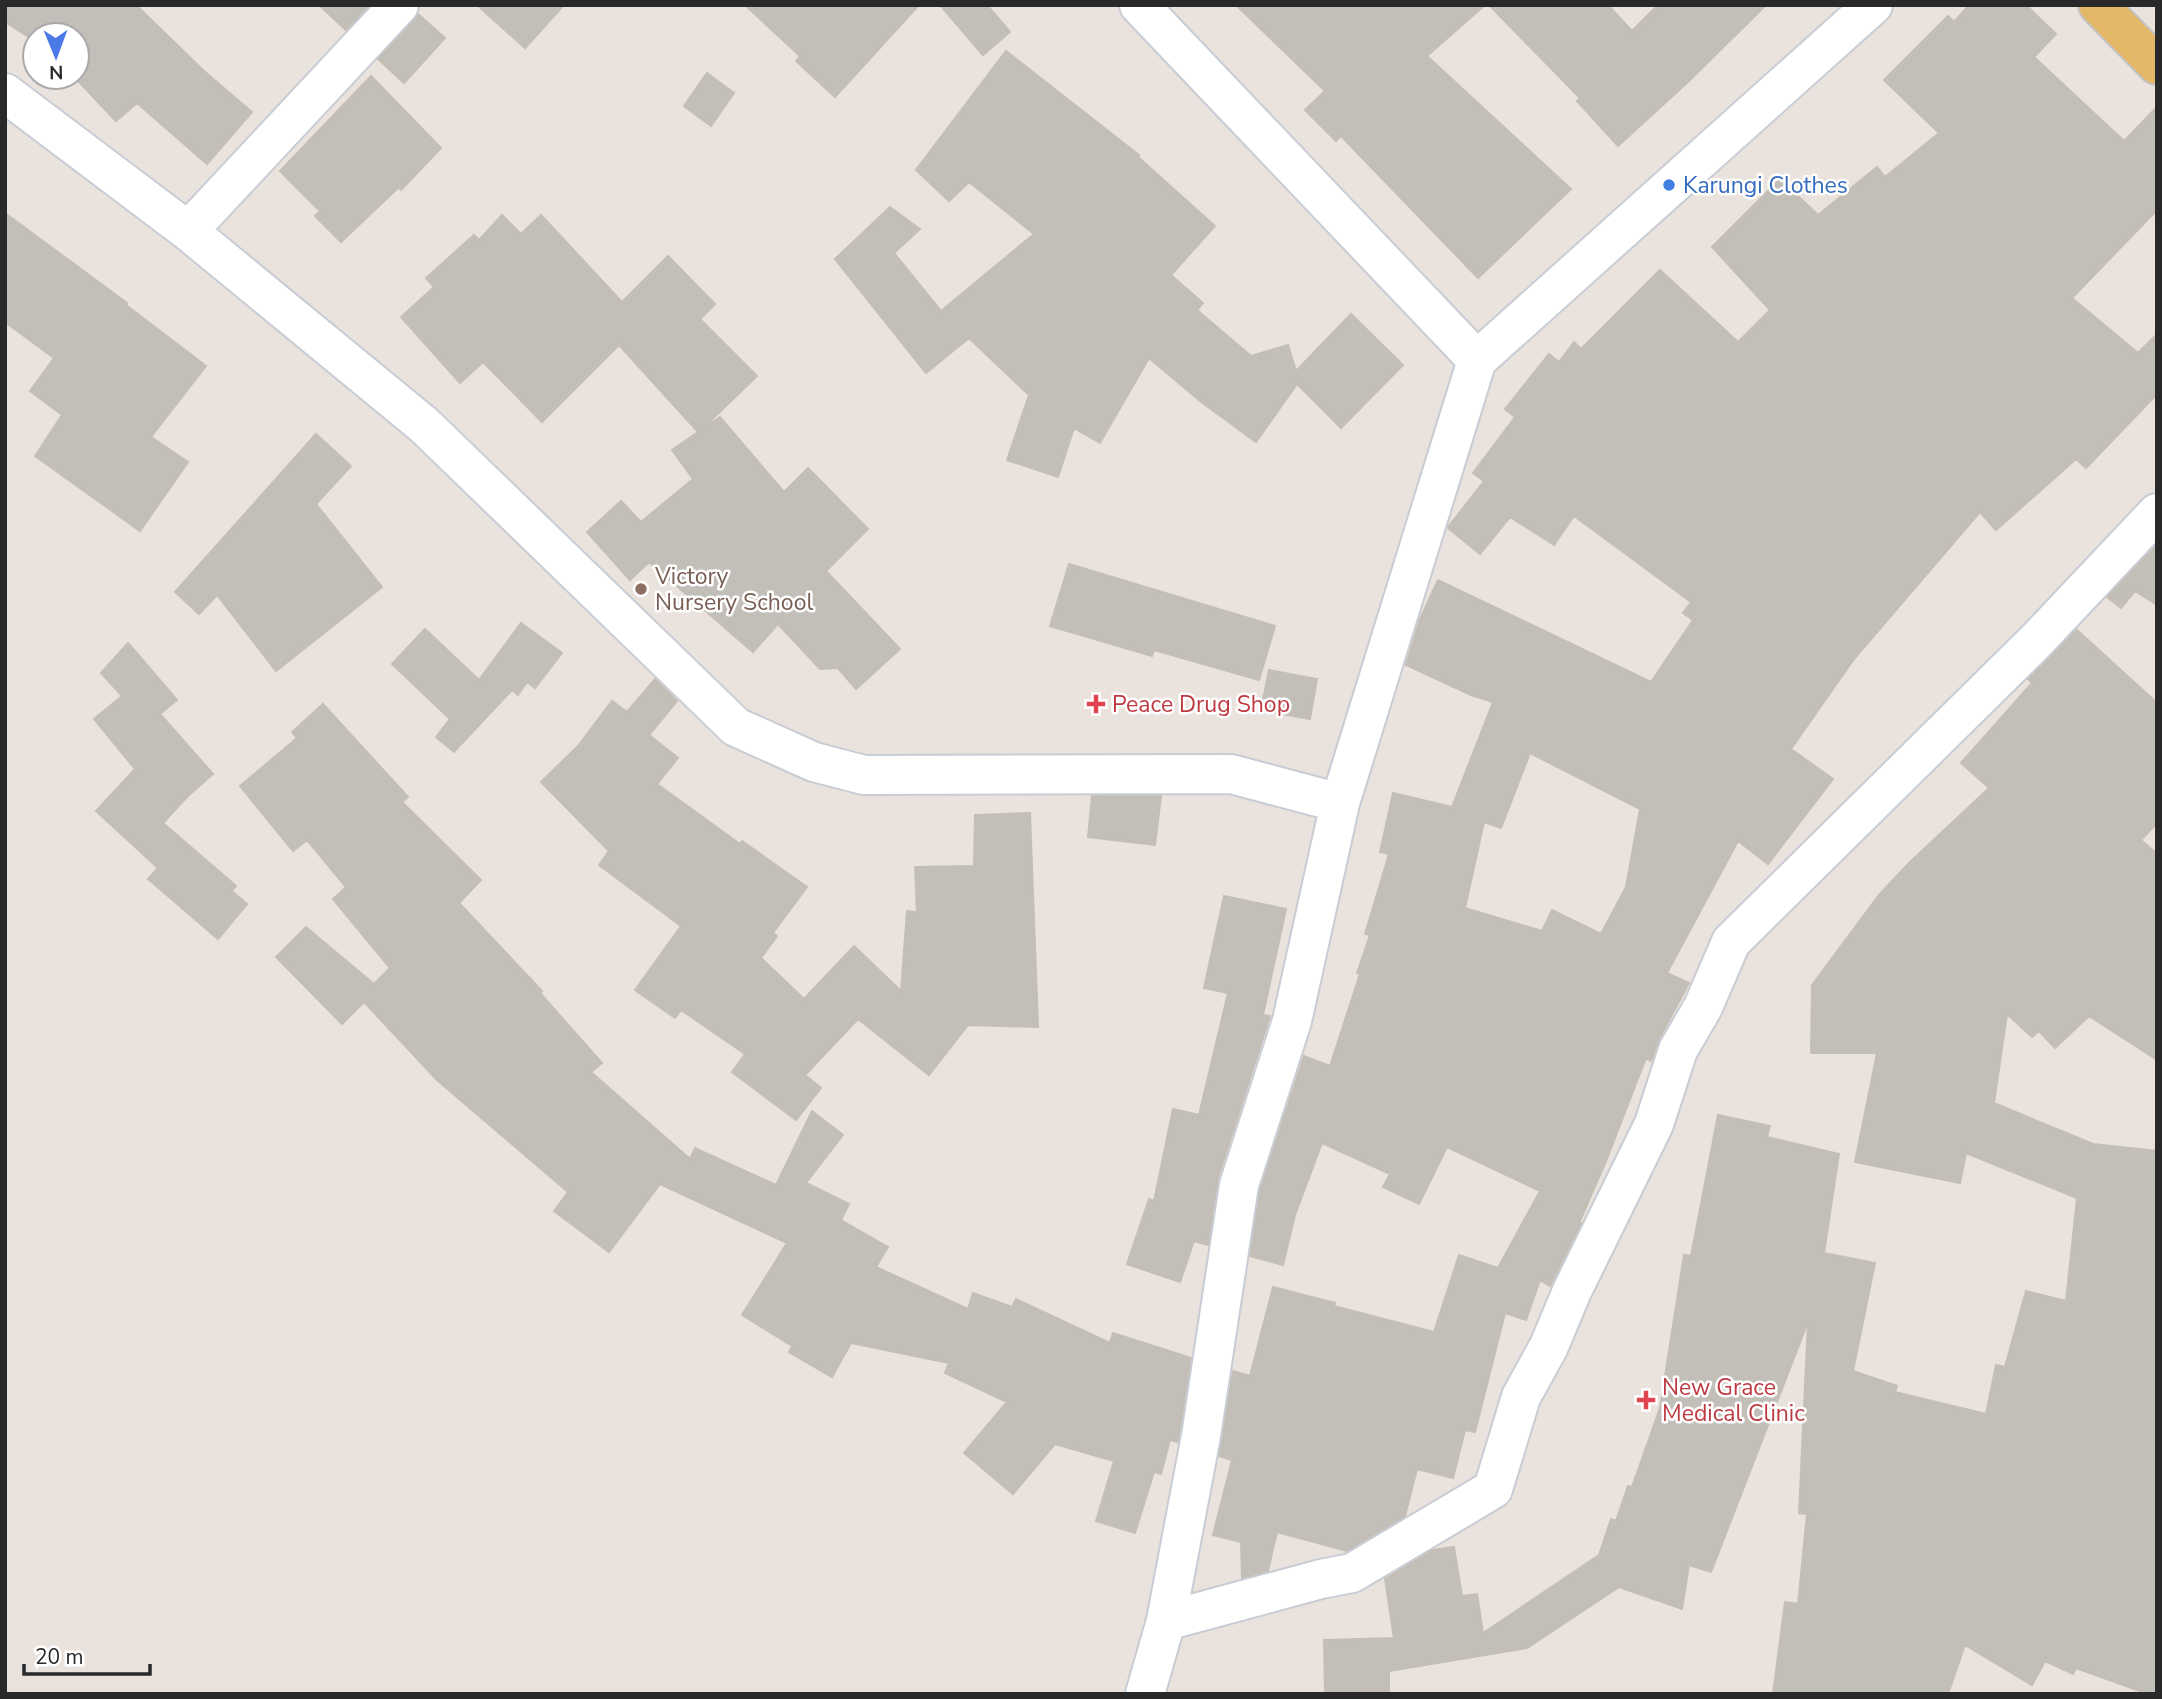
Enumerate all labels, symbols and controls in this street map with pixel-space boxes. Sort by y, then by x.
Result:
north arrow [21,21,91,91]
text: N [49,59,64,85]
place label: Karungi Clothes [1683,170,1848,201]
marker: Karungi Clothes [1661,177,1677,193]
place label: Victory Nursery School [654,561,813,618]
marker: Victory Nursery School [633,581,649,597]
place label: Peace Drug Shop [1112,689,1290,720]
marker: Peace Drug Shop [1086,694,1106,714]
place label: New Grace Medical Clinic [1662,1372,1805,1429]
marker: New Grace Medical Clinic [1636,1390,1656,1410]
scale bar [24,1632,150,1676]
text: 20 m [35,1643,84,1671]

